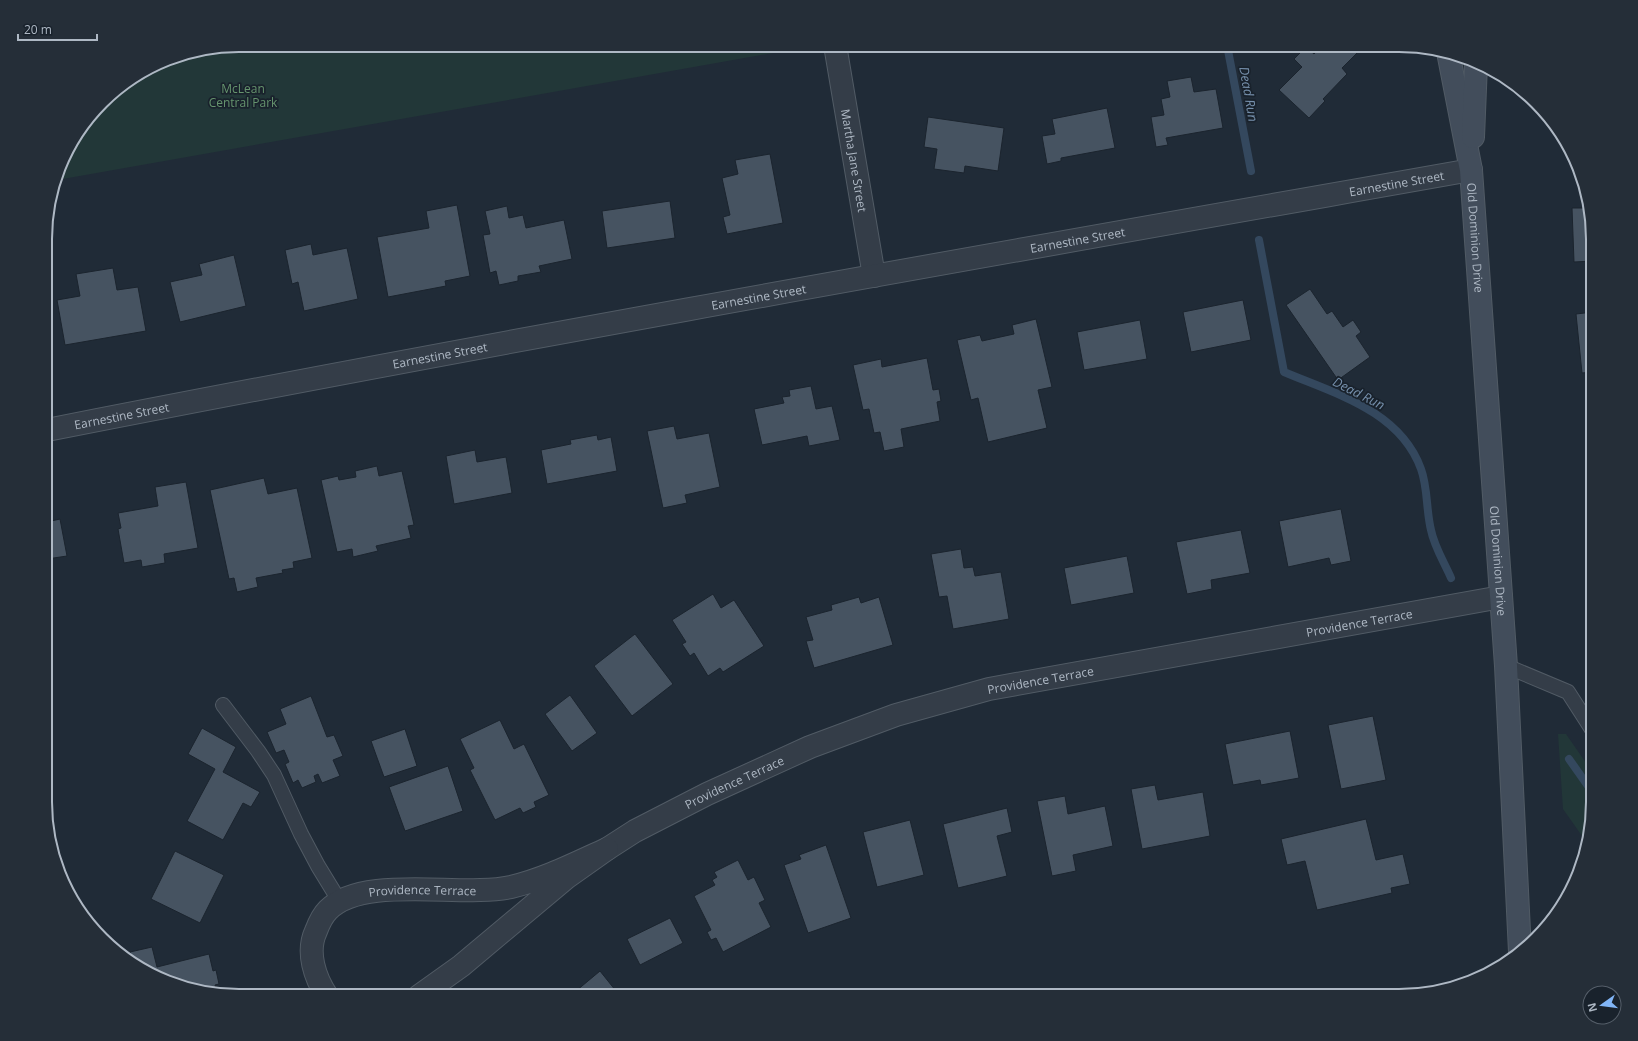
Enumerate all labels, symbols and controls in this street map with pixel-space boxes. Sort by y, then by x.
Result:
scale bar [18,16,97,42]
text: 20 m [24,21,52,38]
water label: Dead Run [1235,65,1263,123]
park label: McLean Central Park [209,80,278,111]
street label: Martha Jane Street [837,107,872,213]
street label: Earnestine Street [1348,166,1445,200]
street label: Old Dominion Drive [1463,182,1488,294]
street label: Earnestine Street [1029,223,1126,256]
street label: Earnestine Street [710,280,807,313]
street label: Earnestine Street [391,338,489,372]
water label: Dead Run [1330,372,1388,414]
street label: Earnestine Street [73,398,170,433]
street label: Old Dominion Drive [1486,505,1511,617]
street label: Providence Terrace [1305,605,1414,640]
street label: Providence Terrace [986,662,1095,698]
street label: Providence Terrace [682,751,787,813]
street label: Providence Terrace [367,881,477,900]
north arrow [1582,985,1622,1025]
text: N [1583,1001,1600,1014]

